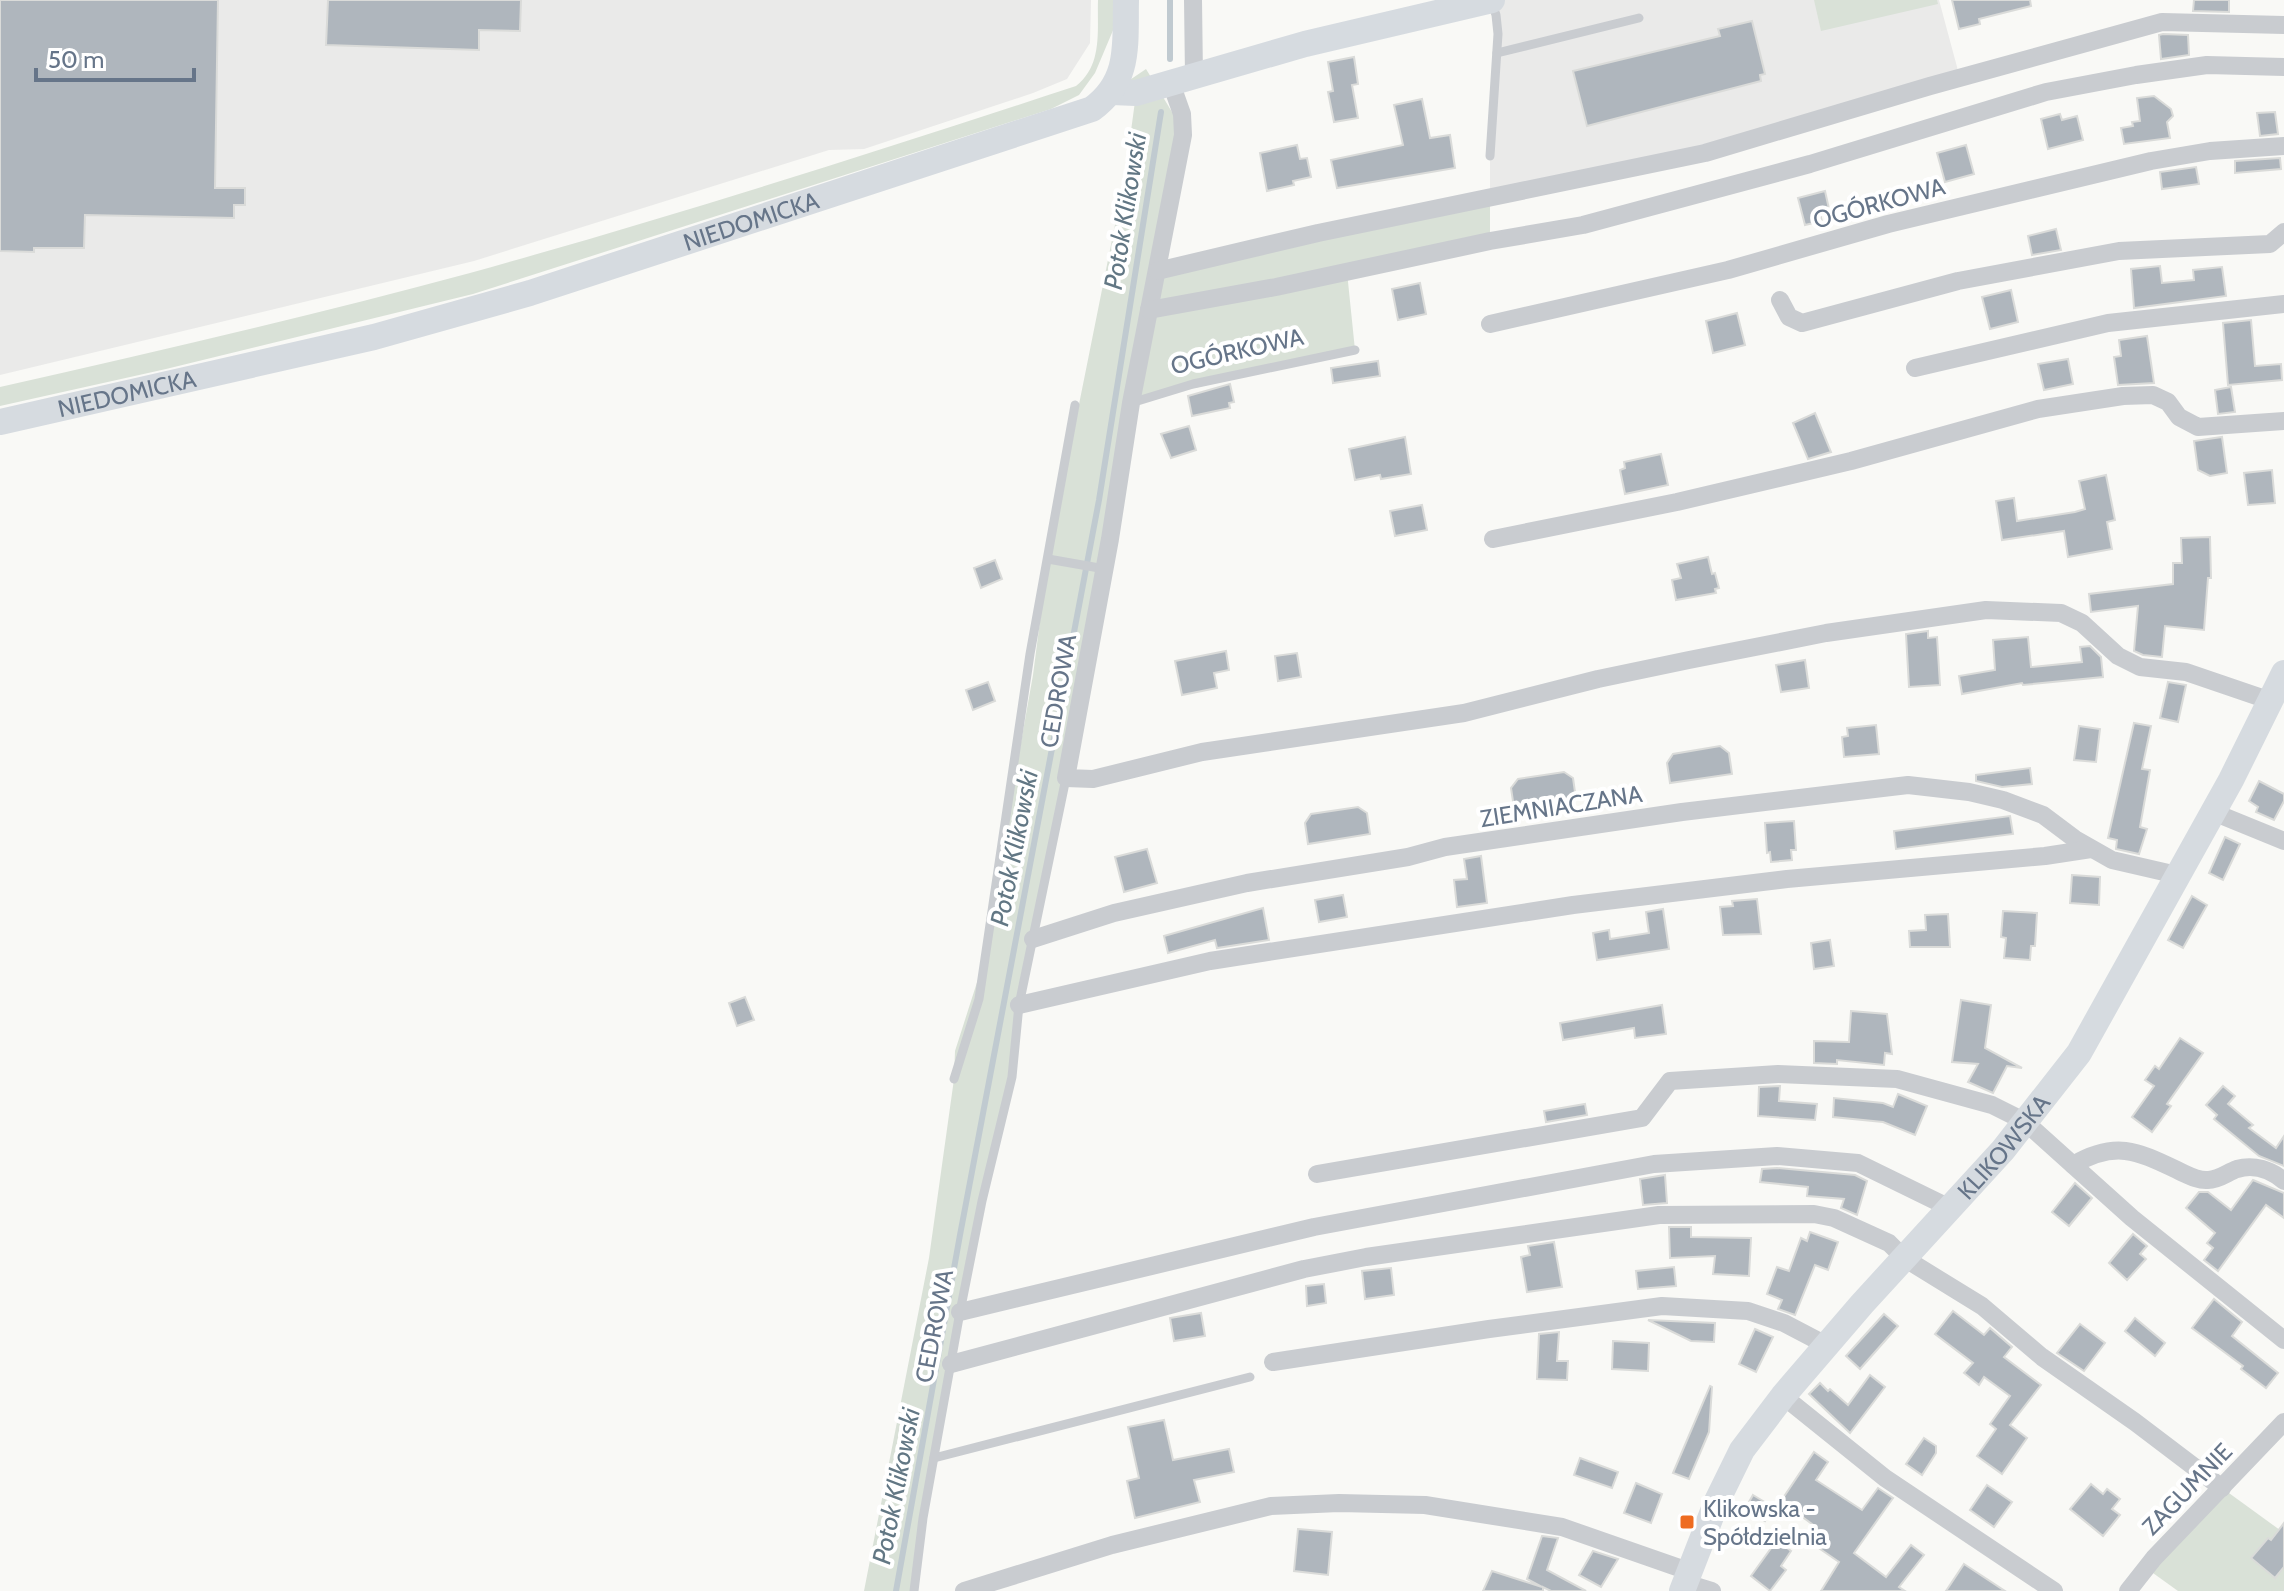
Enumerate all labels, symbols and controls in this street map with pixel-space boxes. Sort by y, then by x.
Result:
scale bar [36,32,194,82]
text: 50 m [48,45,104,74]
water label: Potok Klikowski [1097,130,1153,292]
street label: OGÓRKOWA [1810,171,1948,235]
street label: NIEDOMICKA [679,185,822,256]
street label: OGÓRKOWA [1168,322,1306,380]
street label: NIEDOMICKA [55,363,199,423]
street label: CEDROWA [1034,632,1082,750]
water label: Potok Klikowski [983,767,1045,929]
street label: ZIEMNIACZANA [1478,779,1644,833]
street label: KLIKOWSKA [1951,1088,2056,1205]
street label: CEDROWA [909,1267,959,1385]
water label: Potok Klikowski [865,1405,927,1567]
street label: ZAGUMNIE [2136,1437,2238,1541]
place label: Klikowska - Spółdzielnia [1703,1494,1827,1551]
marker: Klikowska - Spółdzielnia [1678,1513,1696,1531]

